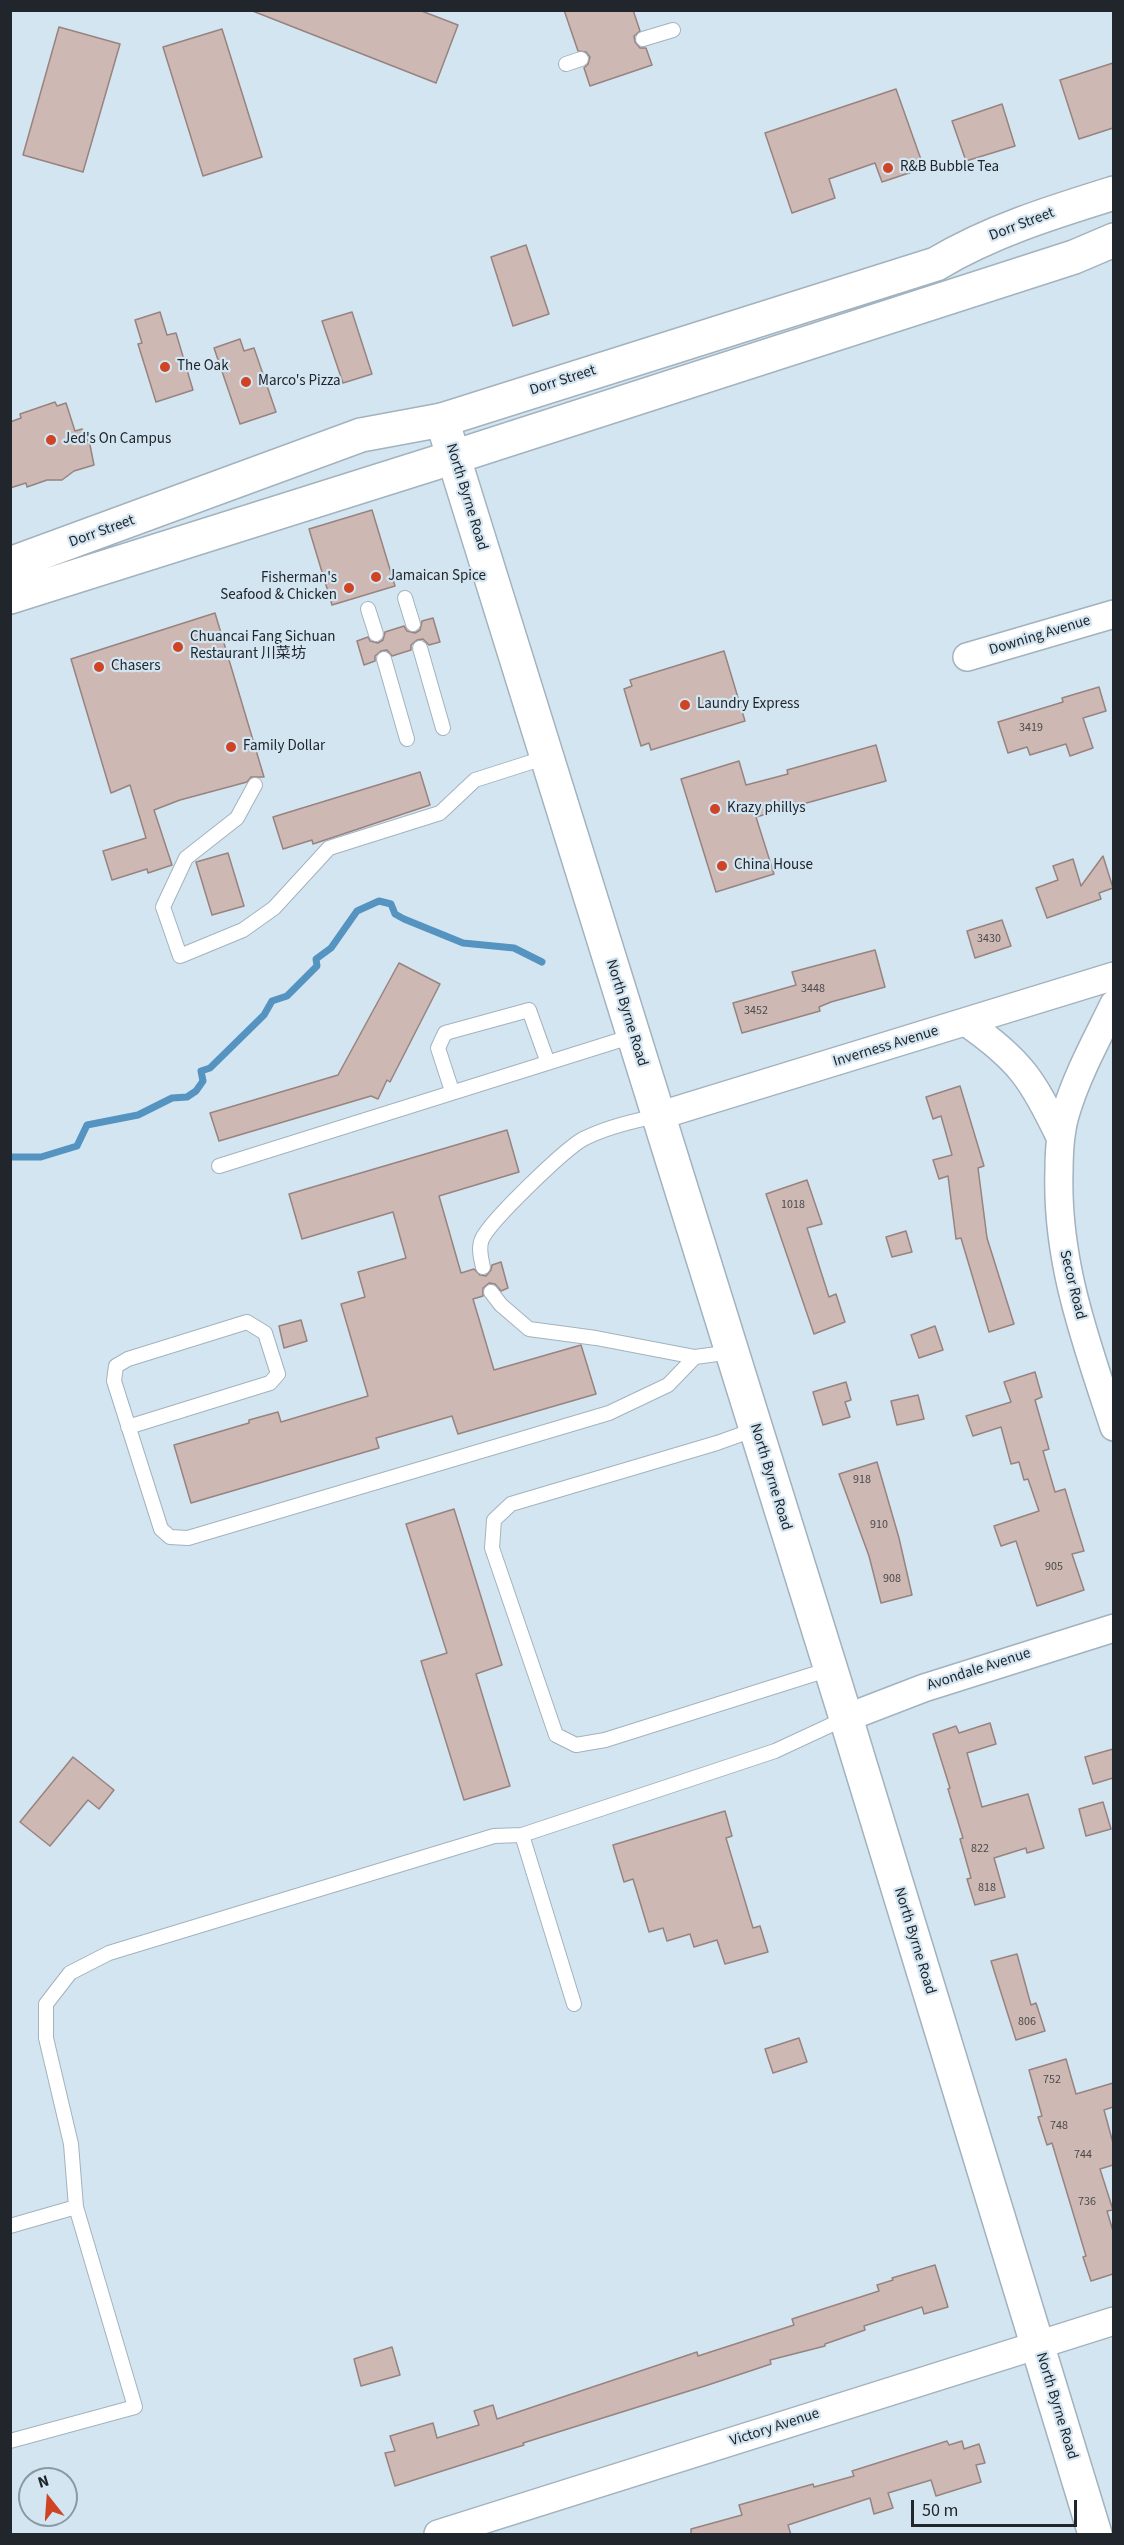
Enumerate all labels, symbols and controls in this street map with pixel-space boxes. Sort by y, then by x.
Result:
place label: R&B Bubble Tea [900,159,999,177]
marker: R&B Bubble Tea [881,161,895,175]
street label: Dorr Street [987,204,1057,246]
place label: The Oak [177,358,229,376]
marker: The Oak [158,360,172,374]
street label: Dorr Street [528,362,598,400]
place label: Marco's Pizza [258,373,341,391]
marker: Marco's Pizza [239,375,253,389]
place label: Jed's On Campus [63,431,171,449]
marker: Jed's On Campus [44,433,58,447]
street label: North Byrne Road [441,441,491,553]
street label: Dorr Street [67,512,137,552]
place label: Jamaican Spice [388,568,486,586]
place label: Fisherman's Seafood & Chicken [220,570,337,605]
marker: Jamaican Spice [369,570,383,584]
marker: Fisherman's Seafood & Chicken [342,581,356,595]
street label: Downing Avenue [987,612,1093,660]
place label: Chuancai Fang Sichuan Restaurant 川菜坊 [190,629,335,664]
marker: Chuancai Fang Sichuan Restaurant 川菜坊 [171,640,185,654]
place label: Chasers [111,658,160,676]
marker: Chasers [92,660,106,674]
place label: Laundry Express [697,696,800,714]
marker: Laundry Express [678,698,692,712]
house number: 3419 [1019,721,1043,735]
place label: Family Dollar [243,738,325,756]
marker: Family Dollar [224,740,238,754]
place label: Krazy phillys [727,800,806,818]
marker: Krazy phillys [708,802,722,816]
place label: China House [734,857,813,875]
marker: China House [715,859,729,873]
house number: 3430 [977,932,1001,946]
street label: North Byrne Road [601,957,651,1069]
house number: 3448 [801,982,825,996]
house number: 3452 [744,1004,768,1018]
street label: Inverness Avenue [831,1022,941,1072]
house number: 1018 [781,1198,805,1212]
street label: Secor Road [1055,1249,1089,1321]
street label: North Byrne Road [745,1421,795,1533]
house number: 918 [853,1473,871,1487]
house number: 910 [870,1518,888,1532]
house number: 905 [1045,1560,1063,1574]
house number: 908 [883,1572,901,1586]
street label: Avondale Avenue [925,1645,1033,1695]
house number: 822 [971,1842,989,1856]
house number: 818 [978,1881,996,1895]
street label: North Byrne Road [889,1885,939,1997]
house number: 806 [1018,2015,1036,2029]
house number: 752 [1043,2073,1061,2087]
house number: 748 [1050,2119,1068,2133]
house number: 744 [1074,2148,1092,2162]
house number: 736 [1078,2195,1096,2209]
street label: North Byrne Road [1031,2350,1081,2462]
street label: Victory Avenue [728,2405,822,2451]
north arrow [18,2467,78,2527]
text: N [35,2470,52,2494]
scale bar [914,2488,1080,2526]
text: 50 m [922,2498,958,2523]

